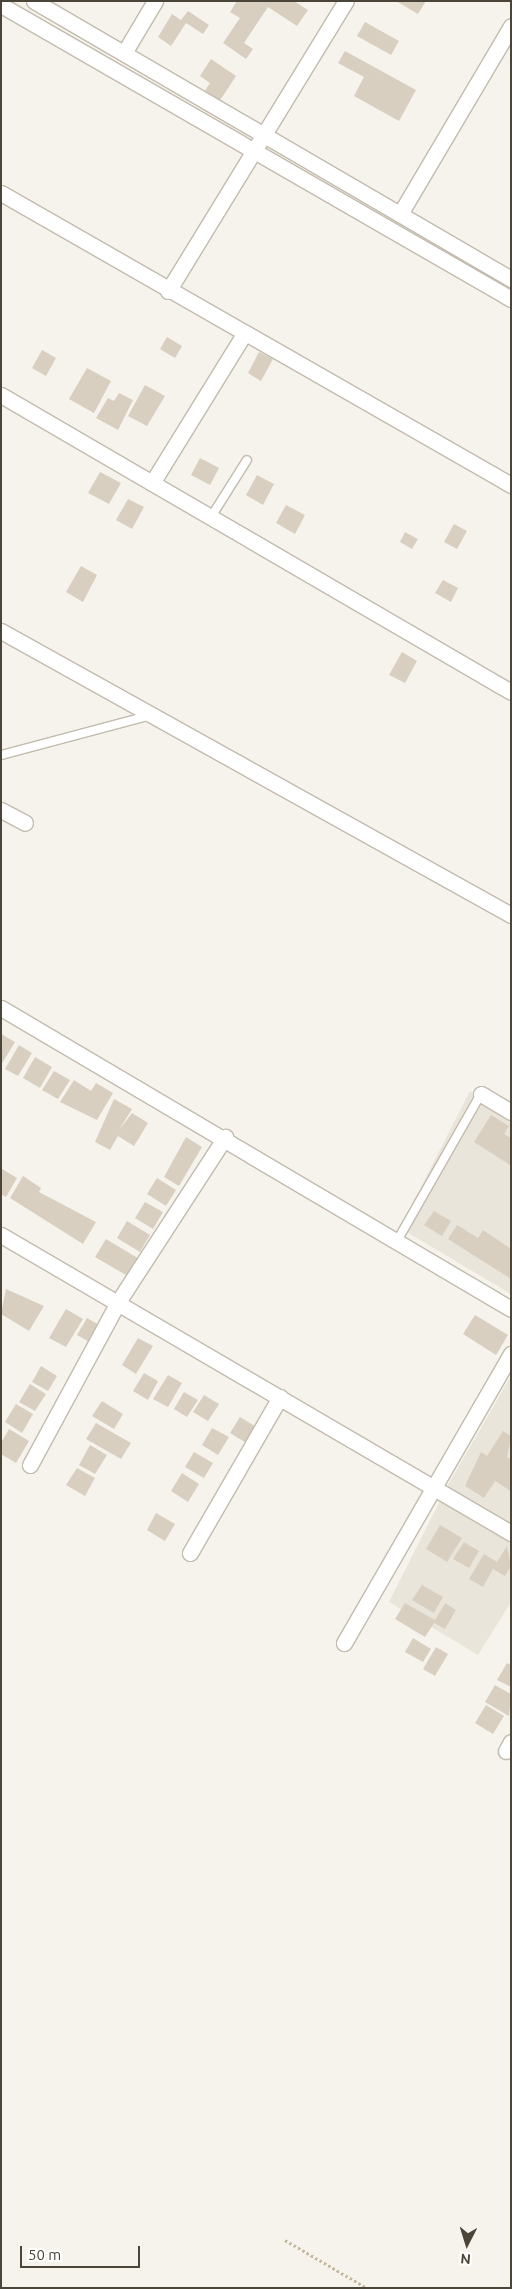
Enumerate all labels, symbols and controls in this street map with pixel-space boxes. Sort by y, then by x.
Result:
north arrow [442,2219,492,2269]
scale bar [22,2236,142,2268]
text: 50 m [28,2246,61,2263]
text: N [460,2251,472,2267]

